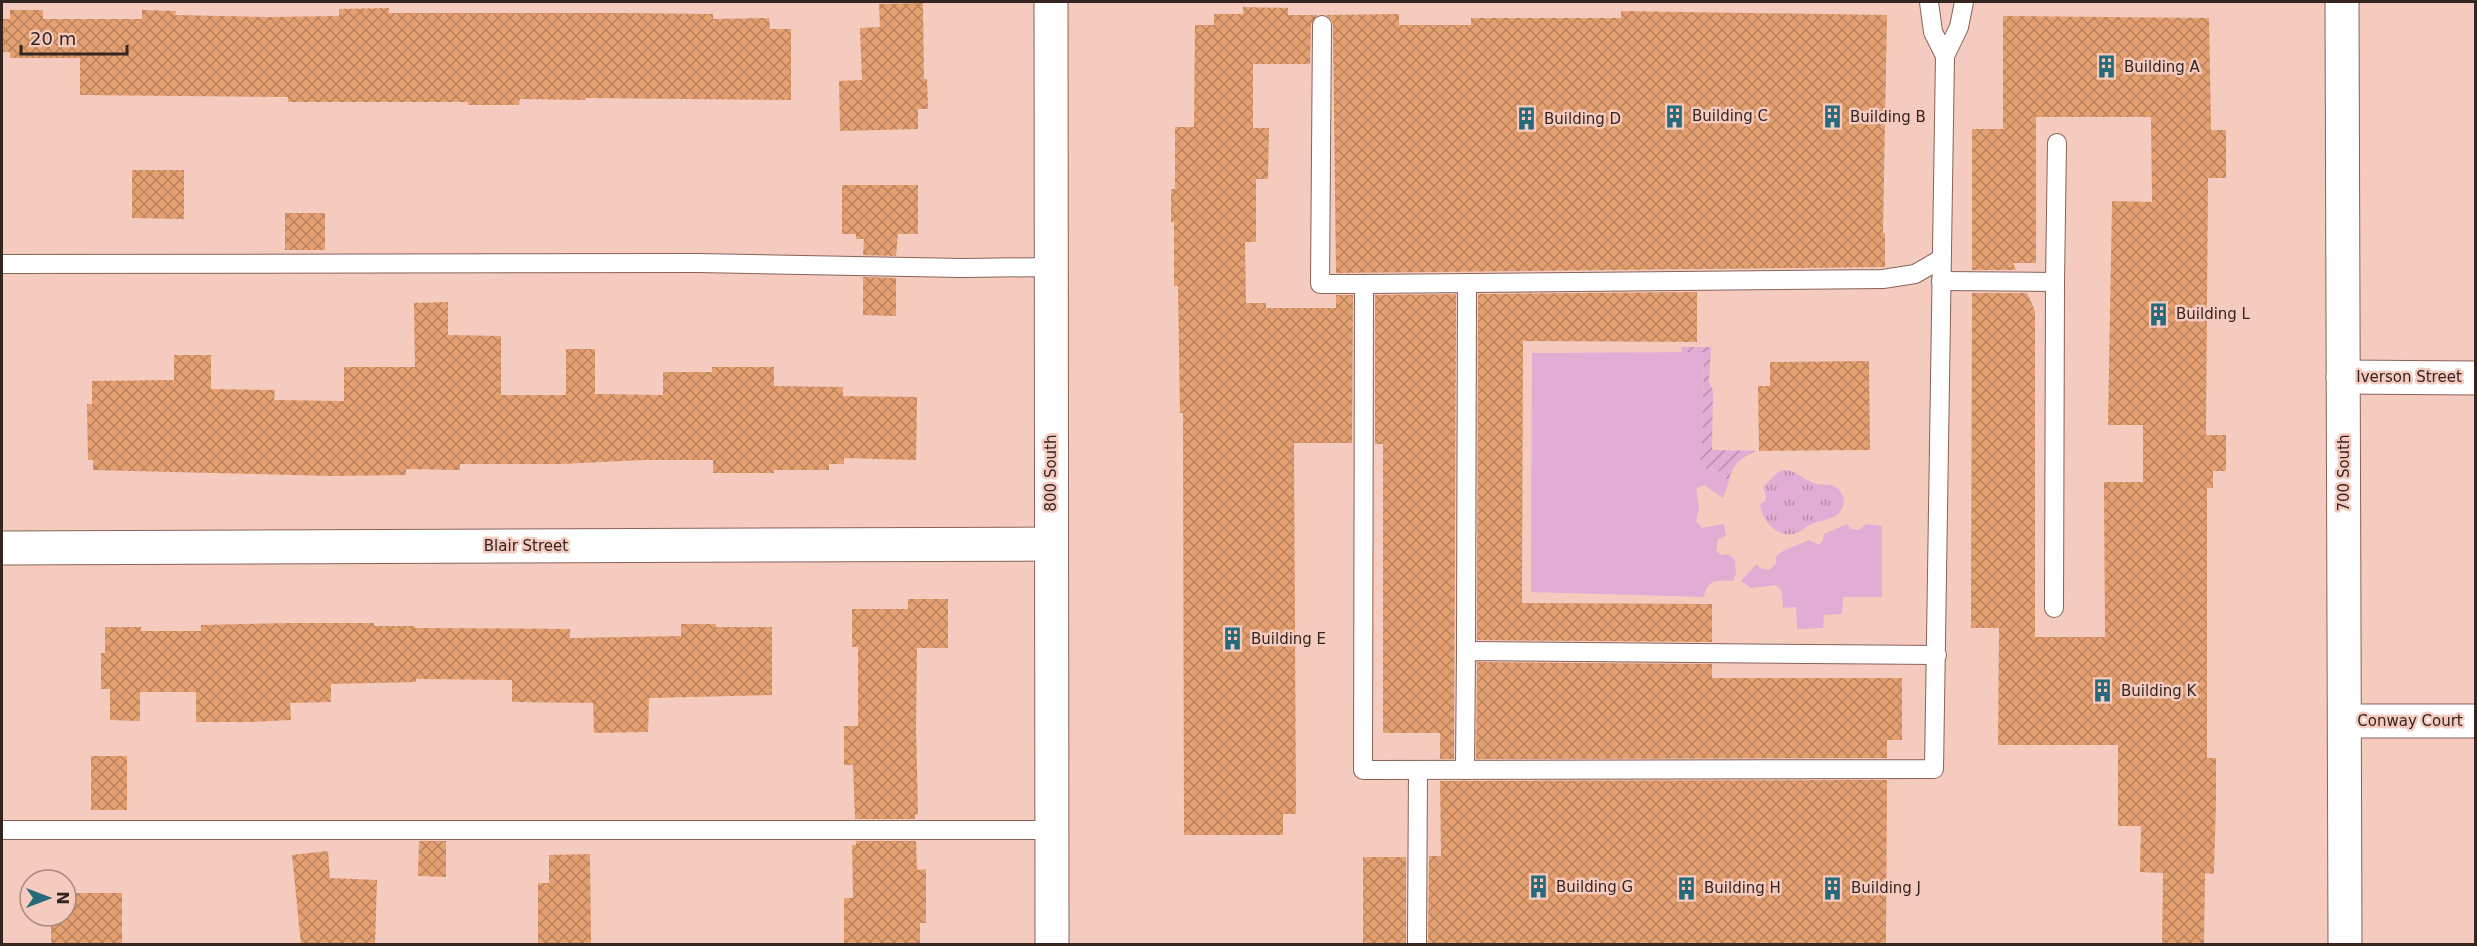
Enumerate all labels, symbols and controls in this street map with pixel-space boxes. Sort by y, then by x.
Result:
scale bar [21,18,128,56]
text: 20 m [30,28,76,49]
building icon: Building A [2093,54,2119,80]
place label: Building A [2124,58,2201,76]
building icon: Building C [1661,103,1687,129]
building icon: Building B [1819,104,1845,130]
building icon: Building D [1513,106,1539,132]
place label: Building C [1692,107,1768,125]
place label: Building B [1850,108,1926,126]
place label: Building D [1544,110,1621,128]
building icon: Building L [2145,301,2171,327]
place label: Building L [2176,305,2251,323]
street label: Iverson Street [2356,368,2462,386]
street label: 800 South [1042,435,1060,512]
street label: 700 South [2335,435,2353,512]
street label: Blair Street [484,537,568,555]
building icon: Building E [1220,626,1246,652]
place label: Building E [1251,630,1326,648]
building icon: Building K [2090,678,2116,704]
place label: Building K [2121,682,2198,700]
street label: Conway Court [2357,712,2463,730]
north arrow [18,868,78,928]
building icon: Building G [1525,874,1551,900]
building icon: Building H [1673,875,1699,901]
building icon: Building J [1820,875,1846,901]
place label: Building G [1556,878,1633,896]
place label: Building H [1704,879,1781,897]
place label: Building J [1851,879,1921,897]
text: N [53,891,72,905]

